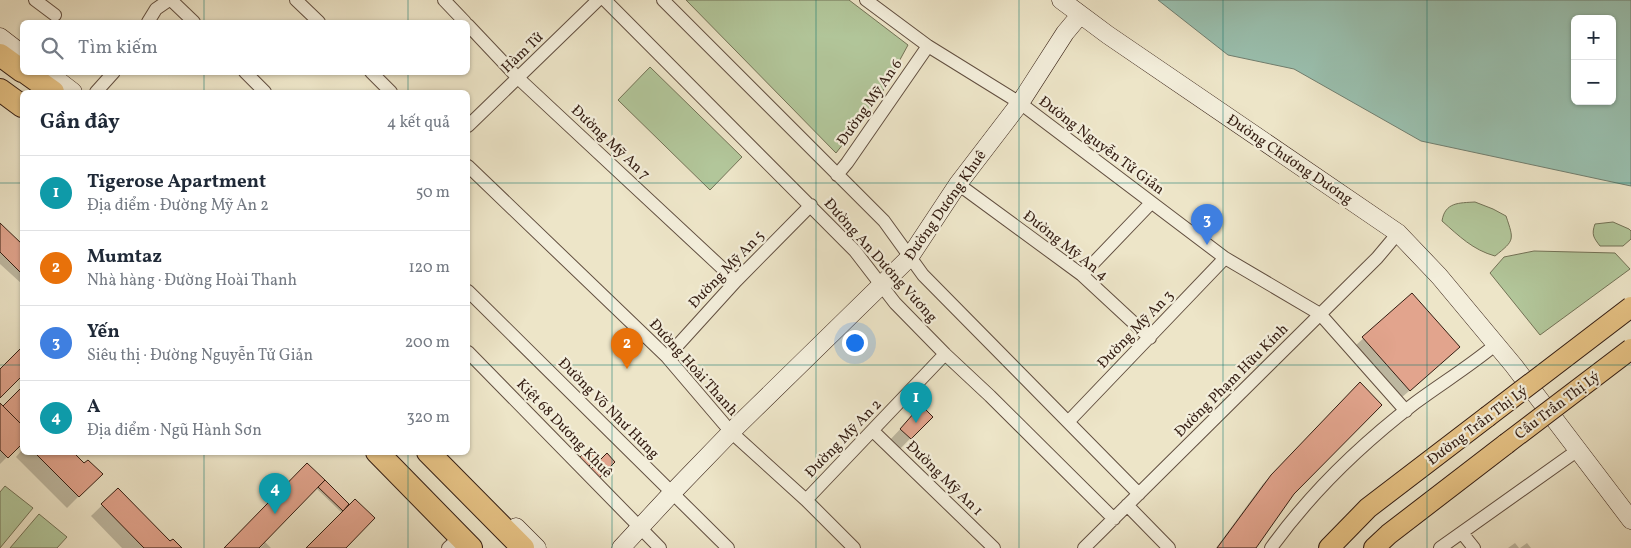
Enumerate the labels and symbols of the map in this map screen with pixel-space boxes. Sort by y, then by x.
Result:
street label: Hàm Tử [497,28,549,78]
street label: Đường Mỹ An 6 [832,55,908,151]
street label: Đường Nguyễn Tử Giản [1034,92,1168,201]
street label: Đường Mỹ An 7 [566,101,654,185]
street label: Đường Chương Dương [1222,110,1357,211]
street label: Đường Dương Khuê [900,147,992,265]
street label: Đường An Dương Vương [818,194,942,328]
pin: 3 [1191,204,1223,245]
street label: Đường Mỹ An 4 [1018,206,1112,286]
street label: Đường Mỹ An 5 [684,226,770,314]
street label: Đường Mỹ An 3 [1093,286,1179,374]
street label: Đường Hoài Thanh [643,315,742,421]
street label: Đường Phạm Hữu Kính [1170,319,1294,443]
pin: 2 [611,328,643,369]
your location [842,330,868,356]
street label: Đường Võ Như Hưng [553,354,664,465]
street label: Cầu Trần Thị Lý [1511,367,1605,445]
street label: Kiệt 68 Dương Khuê [511,375,617,483]
street label: Đường Trần Thị Lý [1423,381,1533,471]
pin: 1 [900,382,932,423]
street label: Đường Mỹ An 2 [801,395,887,483]
street label: Đường Mỹ An 1 [901,437,987,521]
pin: 4 [259,473,291,514]

